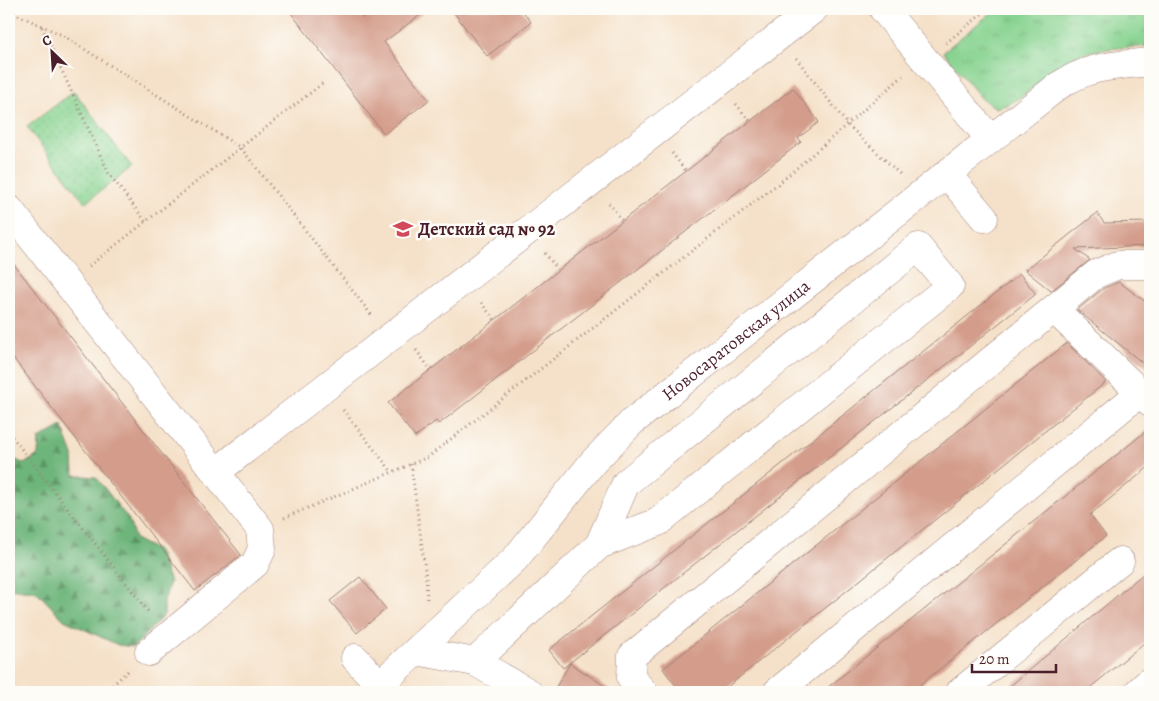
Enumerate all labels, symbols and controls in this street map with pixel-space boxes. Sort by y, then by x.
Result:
north arrow [28,28,78,78]
text: С [39,30,55,51]
place label: Детский сад № 92 [418,217,555,241]
school or university icon: Детский сад № 92 [392,218,414,240]
street label: Новосаратовская улица [657,274,816,406]
scale bar [972,641,1055,673]
text: 20 m [979,649,1010,669]

